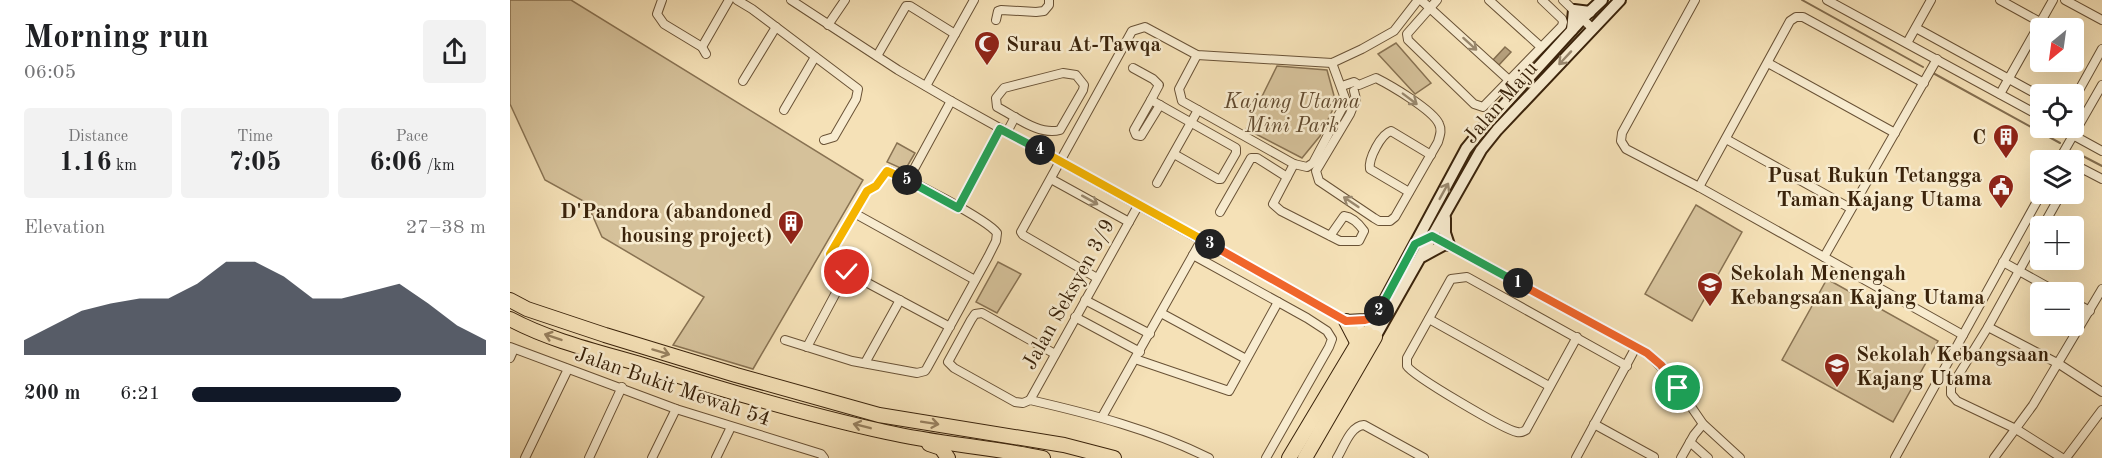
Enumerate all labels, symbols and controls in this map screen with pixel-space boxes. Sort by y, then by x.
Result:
north arrow [2030,18,2084,72]
map controls [2030,18,2084,336]
button: share [423,20,486,83]
text: Morning run [24,22,209,55]
mosque icon: Surau At-Tawqa [972,29,1002,67]
place label: Surau At-Tawqa [1006,35,1161,56]
one-way arrow [1462,37,1477,51]
one-way arrow [1558,50,1573,65]
street label: Jalan Maju [1460,58,1542,148]
text: 06:05 [24,63,76,83]
button: locate [2030,84,2084,138]
park label: Kajang Utama Mini Park [1223,92,1360,137]
one-way arrow [1402,92,1418,105]
building icon: C [1991,122,2021,160]
place label: C [1972,128,1986,149]
text: Distance [68,129,128,145]
text: Time [237,129,273,145]
text: Pace [396,129,428,145]
pin: 4 [1025,135,1055,165]
text: 4 [1035,142,1045,158]
text: 1.16 [59,150,112,176]
text: 7:05 [229,150,281,176]
text: 6:06 [369,150,422,176]
button: layers [2030,150,2084,204]
text: km [112,158,137,174]
text: /km [422,158,455,174]
pin: 5 [892,165,922,195]
place label: Pusat Rukun Tetangga Taman Kajang Utama [1767,166,1982,211]
text: 5 [902,172,912,188]
public building icon: Pusat Rukun Tetangga Taman Kajang Utama [1986,172,2016,210]
one-way arrow [1438,183,1450,200]
one-way arrow [1081,194,1098,206]
one-way arrow [1343,196,1360,208]
place label: D'Pandora (abandoned housing project) [560,202,772,247]
building icon: D'Pandora (abandoned housing project) [776,208,806,246]
street label: Jalan Seksyen 3/9 [1019,216,1119,374]
button: + [2030,216,2084,270]
text: Elevation [24,218,105,238]
text: 27–38 m [406,218,486,238]
pin: 3 [1195,229,1225,259]
text: 3 [1205,236,1215,252]
pin [821,246,872,297]
icon: check [830,255,863,288]
place label: Sekolah Menengah Kebangsaan Kajang Utama [1730,264,1985,309]
pin: 1 [1503,268,1533,298]
school or university icon: Sekolah Menengah Kebangsaan Kajang Utama [1695,270,1725,308]
text: 1 [1513,275,1523,291]
button: − [2030,282,2084,336]
pin: 2 [1364,296,1394,326]
text: 2 [1374,303,1384,319]
one-way arrow [544,331,563,342]
street label: Jalan Bukit Mewah 54 [572,344,773,431]
place label: Sekolah Kebangsaan Kajang Utama [1856,345,2049,390]
one-way arrow [651,347,670,358]
school or university icon: Sekolah Kebangsaan Kajang Utama [1822,351,1852,389]
pin [1652,362,1703,413]
icon: arrive [1661,371,1694,404]
text: 200 m [24,384,80,404]
text: 6:21 [120,384,160,404]
one-way arrow [920,418,940,429]
one-way arrow [853,420,872,432]

